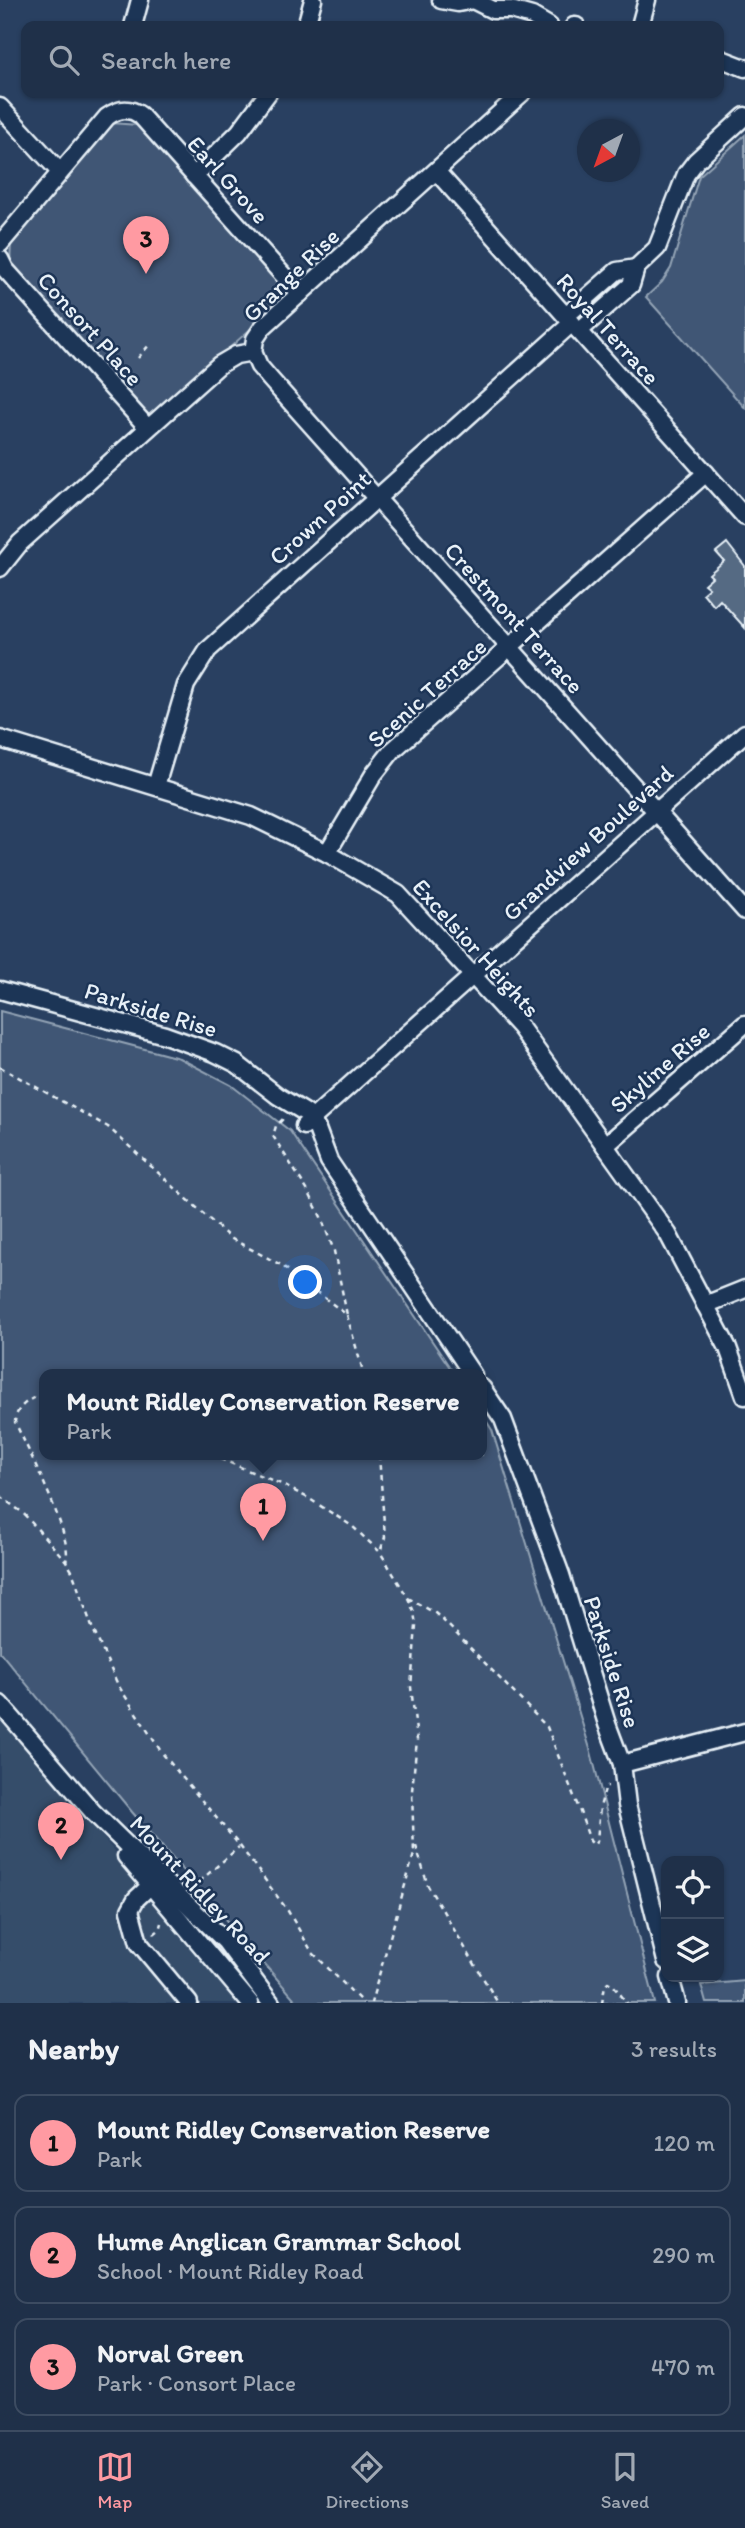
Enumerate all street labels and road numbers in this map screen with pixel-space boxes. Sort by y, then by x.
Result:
street label: Earl Grove [181,130,275,230]
street label: Grange Rise [236,221,345,328]
street label: Consort Place [31,266,149,392]
street label: Royal Terrace [550,267,666,391]
street label: Crown Point [263,464,377,571]
street label: Crestmont Terrace [439,536,590,700]
street label: Scenic Terrace [361,631,492,754]
street label: Grandview Boulevard [496,758,679,927]
street label: Excelsior Heights [407,872,546,1023]
street label: Parkside Rise [81,976,221,1043]
street label: Skyline Rise [604,1016,716,1119]
street label: Parkside Rise [578,1592,647,1732]
street label: Mount Ridley Road [124,1809,277,1970]

